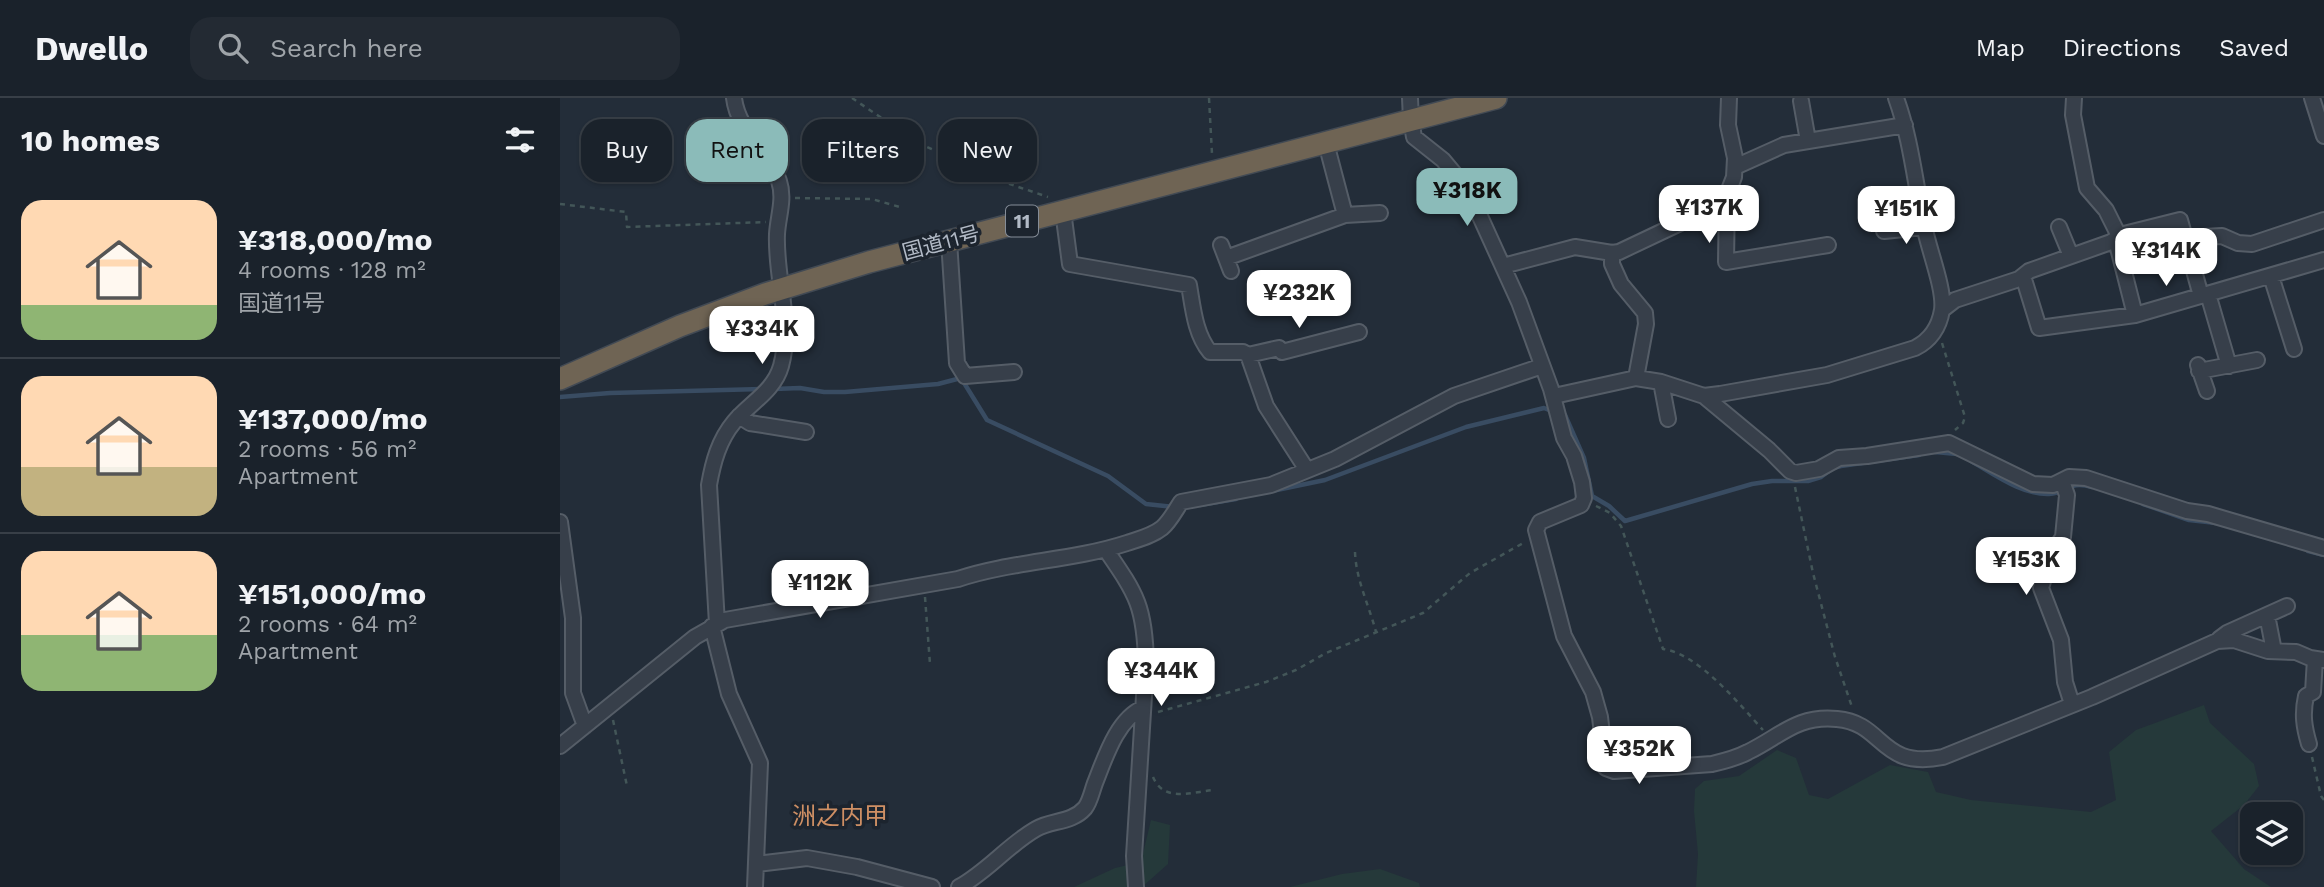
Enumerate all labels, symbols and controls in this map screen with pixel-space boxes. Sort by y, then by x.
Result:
search box [190,17,680,80]
text: Dwello [35,29,148,68]
icon: search [214,29,252,67]
text: Search here [270,33,423,63]
text: Map [1976,34,2025,62]
text: Directions [2063,34,2181,62]
text: Saved [2219,34,2289,62]
chip: Buy [581,119,672,182]
chip: Rent [686,119,788,182]
chip: Filters [802,119,924,182]
chip: New [938,119,1037,182]
icon: filters [501,121,539,159]
text: 10 homes [21,123,160,158]
pin: ¥318K [1418,169,1516,228]
text: ¥318K [1432,177,1502,204]
pin: ¥137K [1660,186,1758,245]
pin: ¥151K [1857,186,1955,246]
text: ¥137K [1675,194,1743,221]
text: ¥151K [1874,195,1938,222]
road number: 11 [1006,206,1038,237]
street label: 国道11号 [899,220,982,265]
text: ¥318,000/mo [238,222,432,257]
icon: home [77,228,161,312]
pin: ¥314K [2117,228,2215,288]
text: ¥314K [2131,237,2201,264]
text: 4 rooms · 128 m² [238,257,426,284]
pin: ¥232K [1250,271,1348,330]
text: ¥232K [1263,279,1335,306]
text: 国道11号 [238,290,325,317]
pin: ¥334K [713,306,811,366]
text: ¥334K [725,315,799,342]
text: ¥137,000/mo [238,401,427,436]
icon: home [77,404,161,488]
text: 2 rooms · 56 m² [238,436,416,463]
text: Apartment [238,463,358,490]
pin: ¥153K [1977,538,2075,597]
text: ¥153K [1992,546,2060,573]
pin: ¥112K [771,560,869,620]
text: ¥112K [788,569,852,596]
text: ¥151,000/mo [238,576,426,611]
icon: home [77,579,161,663]
text: 2 rooms · 64 m² [238,611,417,638]
text: Apartment [238,638,358,665]
pin: ¥344K [1112,648,1210,708]
text: ¥344K [1124,657,1198,684]
pin: ¥352K [1590,726,1688,786]
text: ¥352K [1603,735,1675,762]
district label: 洲之内甲 [792,802,888,830]
map controls [2240,802,2303,865]
button: layers [2240,802,2303,865]

